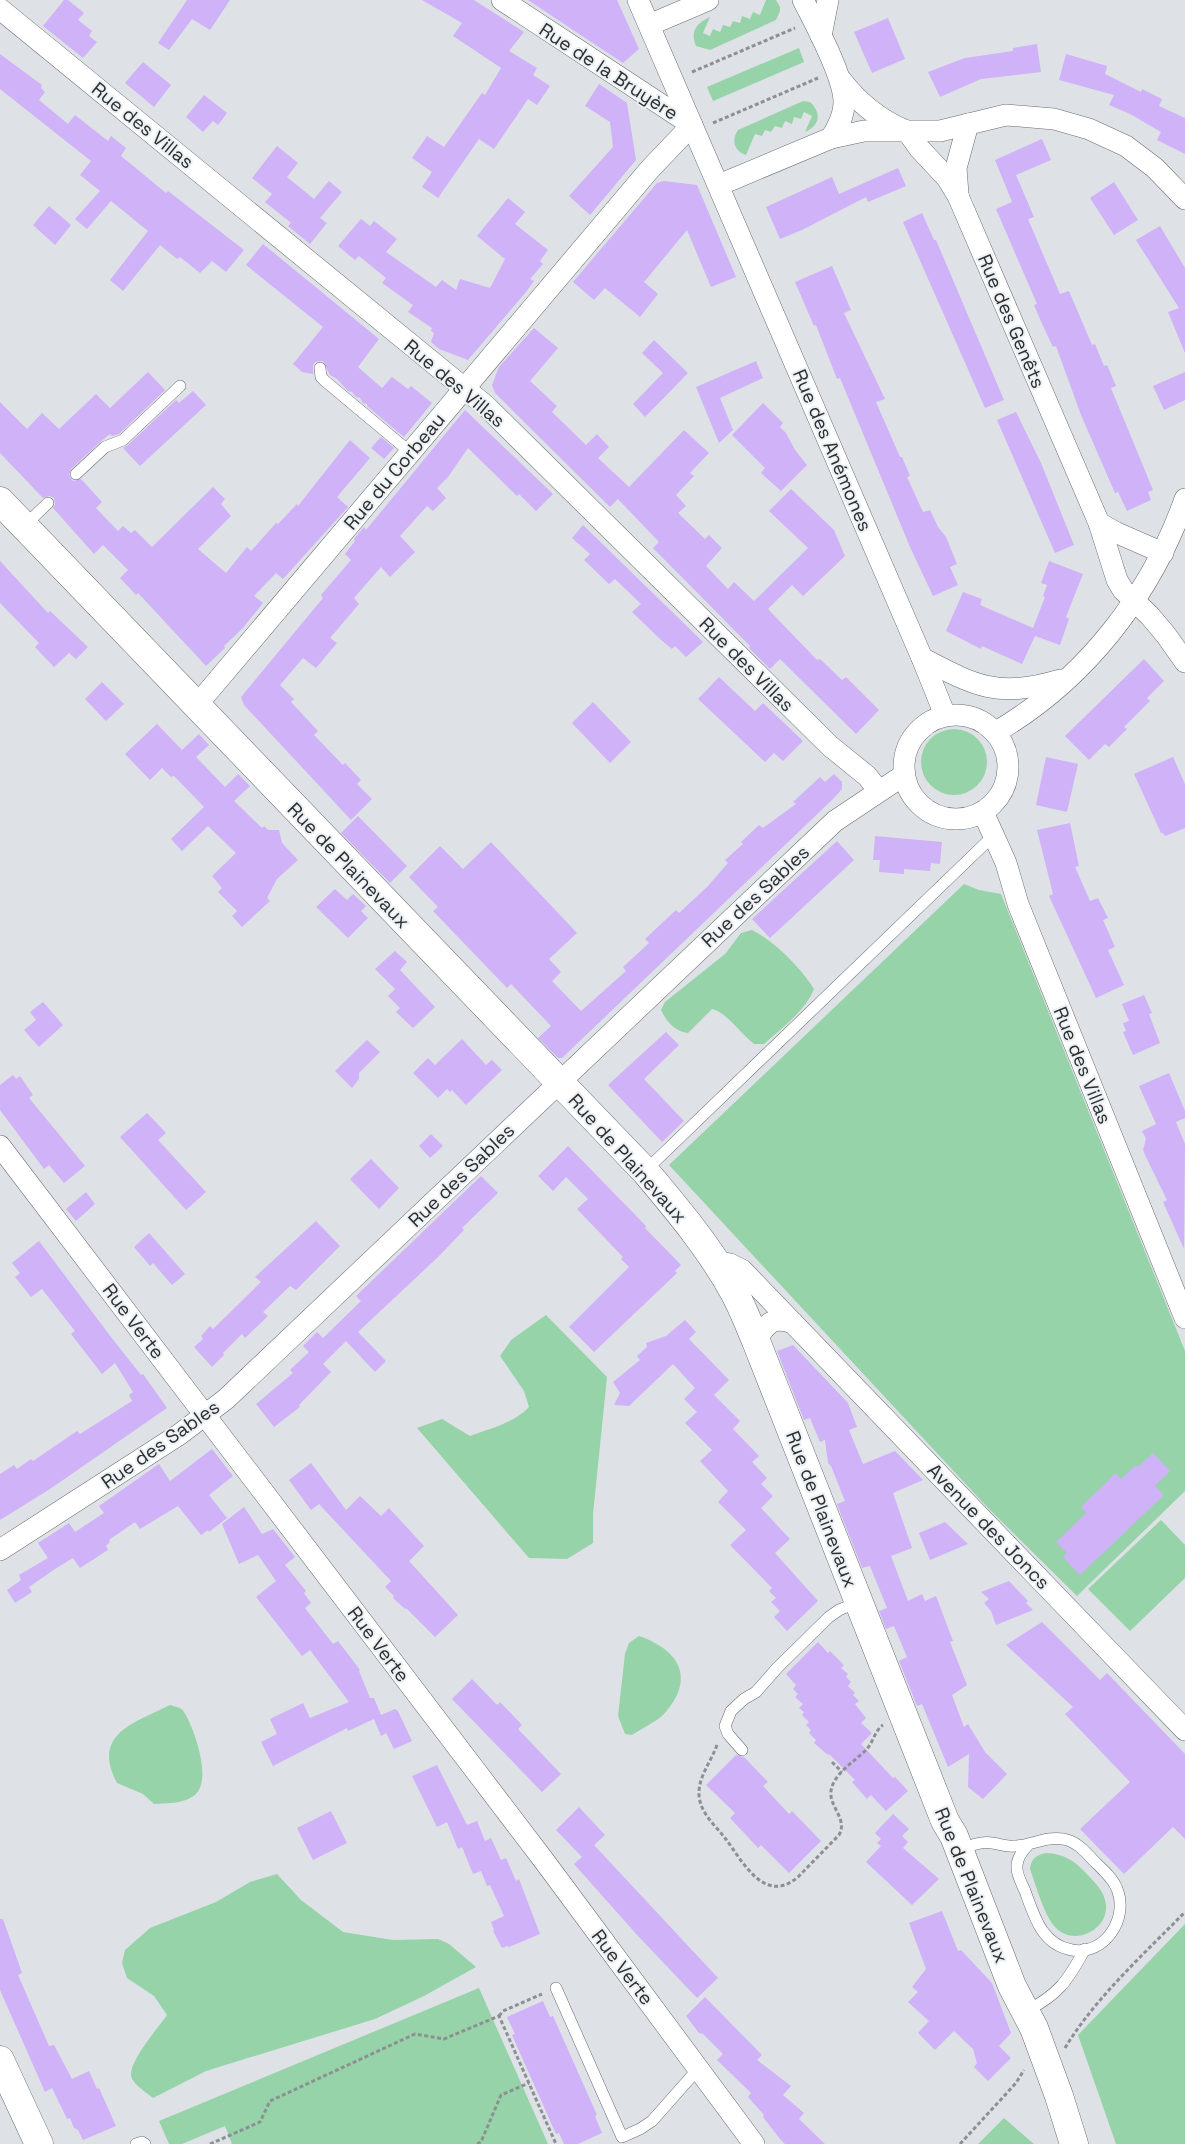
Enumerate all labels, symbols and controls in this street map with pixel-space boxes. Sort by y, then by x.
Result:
street label: Rue de la Bruyère [534,17,683,126]
street label: Rue des Villas [86,77,199,174]
street label: Rue des Genêts [972,250,1051,392]
street label: Rue des Villas [399,334,510,433]
street label: Rue des Anémones [787,365,878,535]
street label: Rue du Corbeau [338,408,451,535]
street label: Rue des Villas [694,612,799,717]
street label: Rue de Plainevaux [282,797,415,934]
street label: Rue des Sables [696,840,815,953]
street label: Rue des Villas [1048,1003,1117,1128]
street label: Rue de Plainevaux [563,1088,692,1228]
street label: Rue des Sables [403,1118,520,1233]
street label: Rue Verte [97,1278,170,1364]
street label: Rue des Sables [96,1394,224,1494]
street label: Rue de Plainevaux [780,1427,863,1591]
street label: Avenue des Joncs [922,1458,1055,1595]
street label: Rue Verte [342,1601,415,1687]
street label: Rue de Plainevaux [929,1804,1014,1967]
street label: Rue Verte [586,1924,659,2010]

